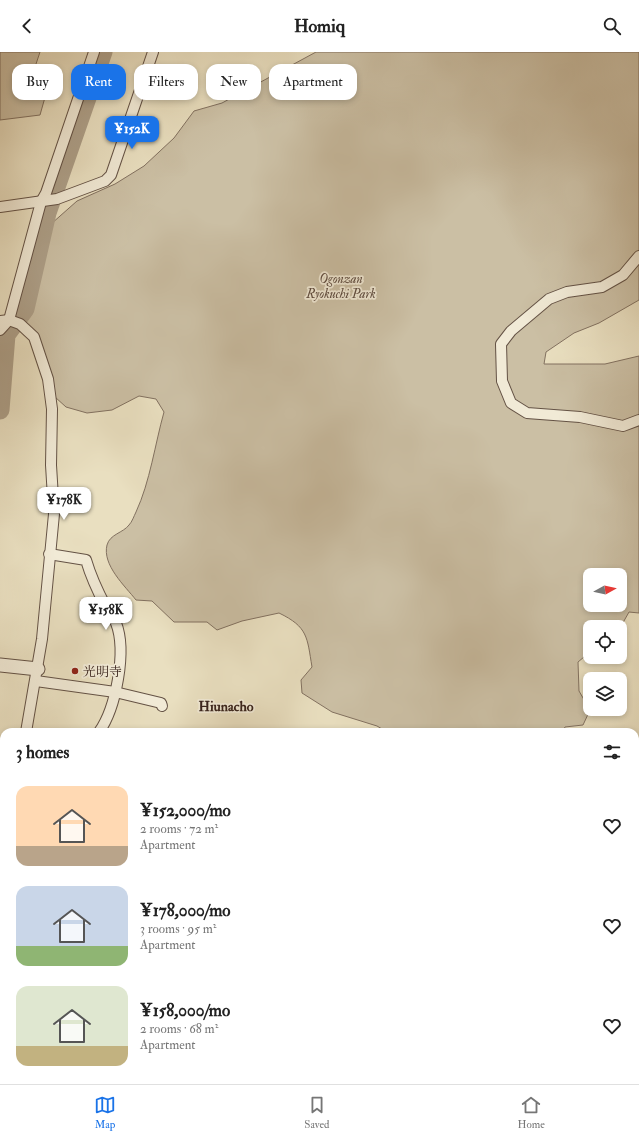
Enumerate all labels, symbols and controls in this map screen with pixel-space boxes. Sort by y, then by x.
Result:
icon: back [16,15,38,37]
text: Homiq [294,15,345,38]
icon: search [601,15,623,37]
chip: Buy [12,64,63,100]
chip: Rent [71,64,126,100]
chip: Filters [134,64,198,100]
chip: New [206,64,261,100]
chip: Apartment [269,64,357,100]
pin: ¥152K [104,116,160,150]
text: ¥152K [114,121,150,137]
park label: Ogonzan Ryokuchi Park [305,271,376,302]
pin: ¥178K [36,487,92,521]
text: ¥178K [46,492,82,508]
north arrow [583,568,627,612]
map controls [583,568,627,716]
pin: ¥158K [78,597,134,631]
text: ¥158K [88,602,124,618]
button: locate [583,620,627,664]
place label: 光明寺 [83,664,122,680]
marker: 光明寺 [70,666,80,676]
button: layers [583,672,627,716]
district label: Hiunacho [198,698,254,715]
icon: filters [601,741,623,763]
text: 3 homes [16,742,69,763]
text: ¥152,000/mo [140,800,231,821]
icon: home [48,802,96,850]
icon: heart [601,815,623,837]
text: 2 rooms · 72 m² [140,821,218,837]
text: Apartment [140,837,196,853]
text: ¥178,000/mo [140,900,231,921]
icon: home [48,902,96,950]
icon: heart [601,915,623,937]
text: 3 rooms · 95 m² [140,921,216,937]
text: Apartment [140,937,196,953]
text: ¥158,000/mo [140,1000,230,1021]
icon: home [48,1002,96,1050]
icon: heart [601,1015,623,1037]
text: 2 rooms · 68 m² [140,1021,218,1037]
text: Apartment [140,1037,196,1053]
tab: Map [94,1094,116,1131]
tab: Saved [304,1094,329,1131]
tab: Home [518,1094,545,1131]

